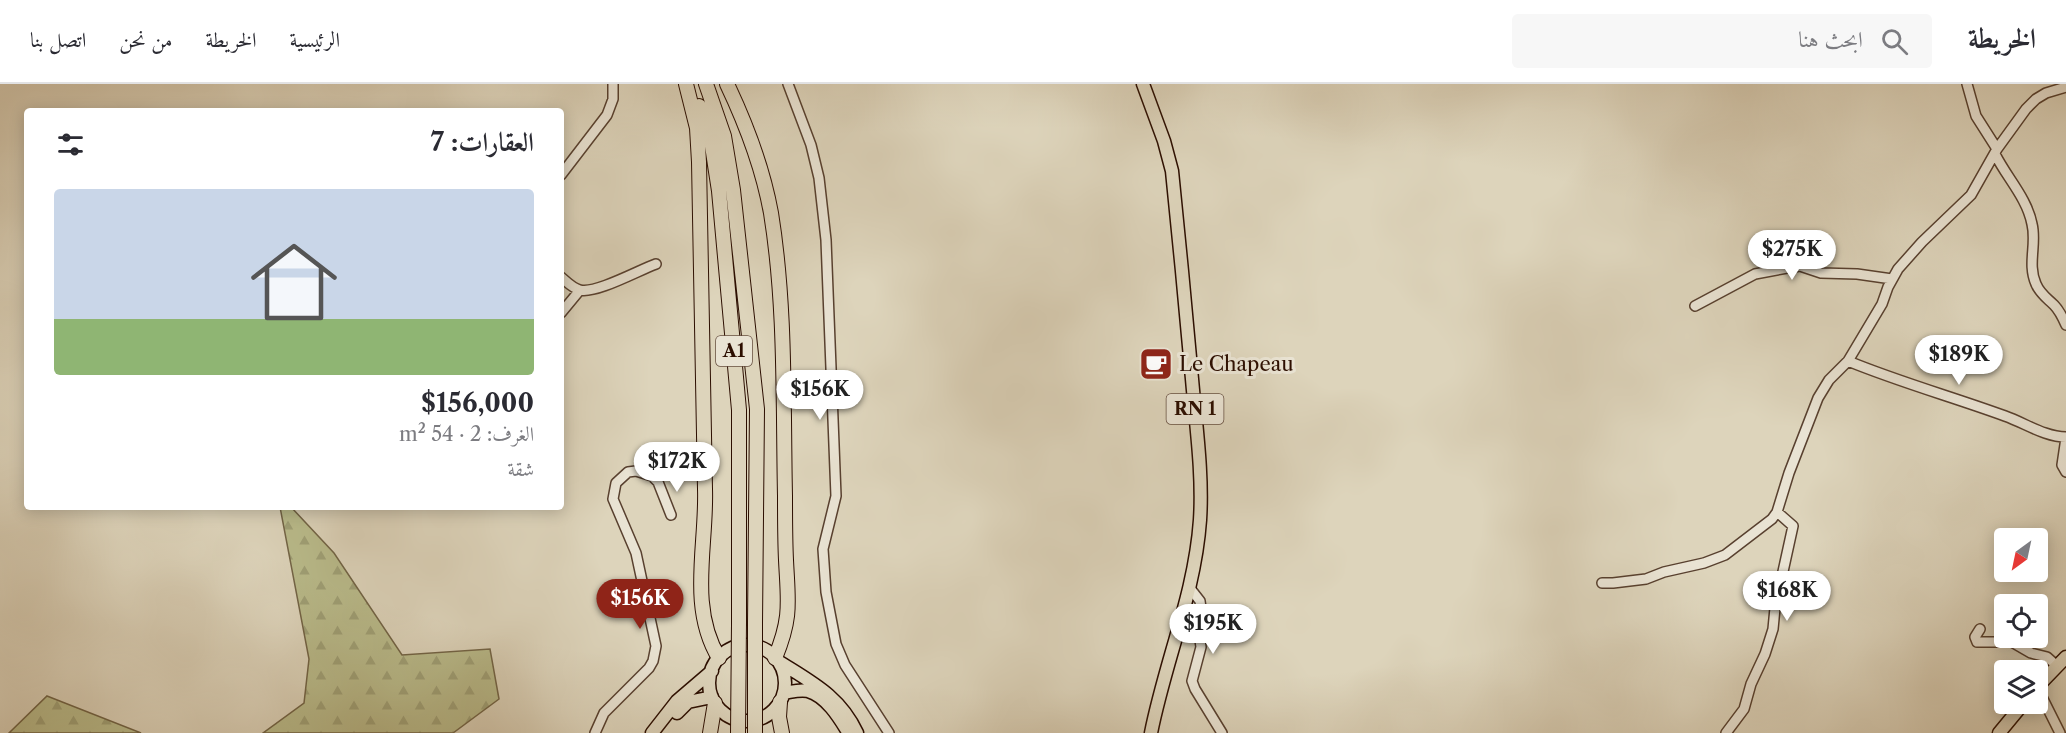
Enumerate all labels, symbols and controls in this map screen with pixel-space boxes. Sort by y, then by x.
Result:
search box [1512,14,1932,68]
text: الخريطة [1968,21,2036,55]
icon: search [1878,25,1911,58]
text: ابحث هنا [1798,26,1863,53]
text: اتصل بنا [30,27,86,52]
text: من نحن [119,27,172,52]
text: الخريطة [205,27,257,52]
text: الرئيسية [290,27,340,52]
text: العقارات: 7 [431,126,534,158]
icon: filters [54,128,87,161]
icon: home [240,228,348,336]
pin: $275K [1750,230,1834,281]
text: $275K [1762,237,1822,261]
pin: $189K [1917,335,2001,386]
road number: A1 [716,336,752,366]
text: $189K [1929,342,1989,366]
cafe icon: Le Chapeau [1138,346,1174,382]
place label: Le Chapeau [1179,352,1294,376]
pin: $156K [778,370,862,421]
text: $156K [790,377,850,401]
text: $156,000 [421,387,534,419]
road number: RN 1 [1166,394,1224,424]
text: الغرف: 2 · 54 m² [399,422,534,446]
pin: $172K [635,442,719,493]
text: $172K [648,449,706,473]
text: شقة [508,457,534,481]
north arrow [1994,528,2048,582]
map controls [1994,528,2048,714]
pin: $168K [1745,571,1829,622]
text: $168K [1757,578,1817,602]
pin: $156K [598,579,682,630]
text: $156K [610,586,670,610]
button: locate [1994,594,2048,648]
pin: $195K [1171,604,1255,655]
text: $195K [1183,611,1243,635]
button: layers [1994,660,2048,714]

